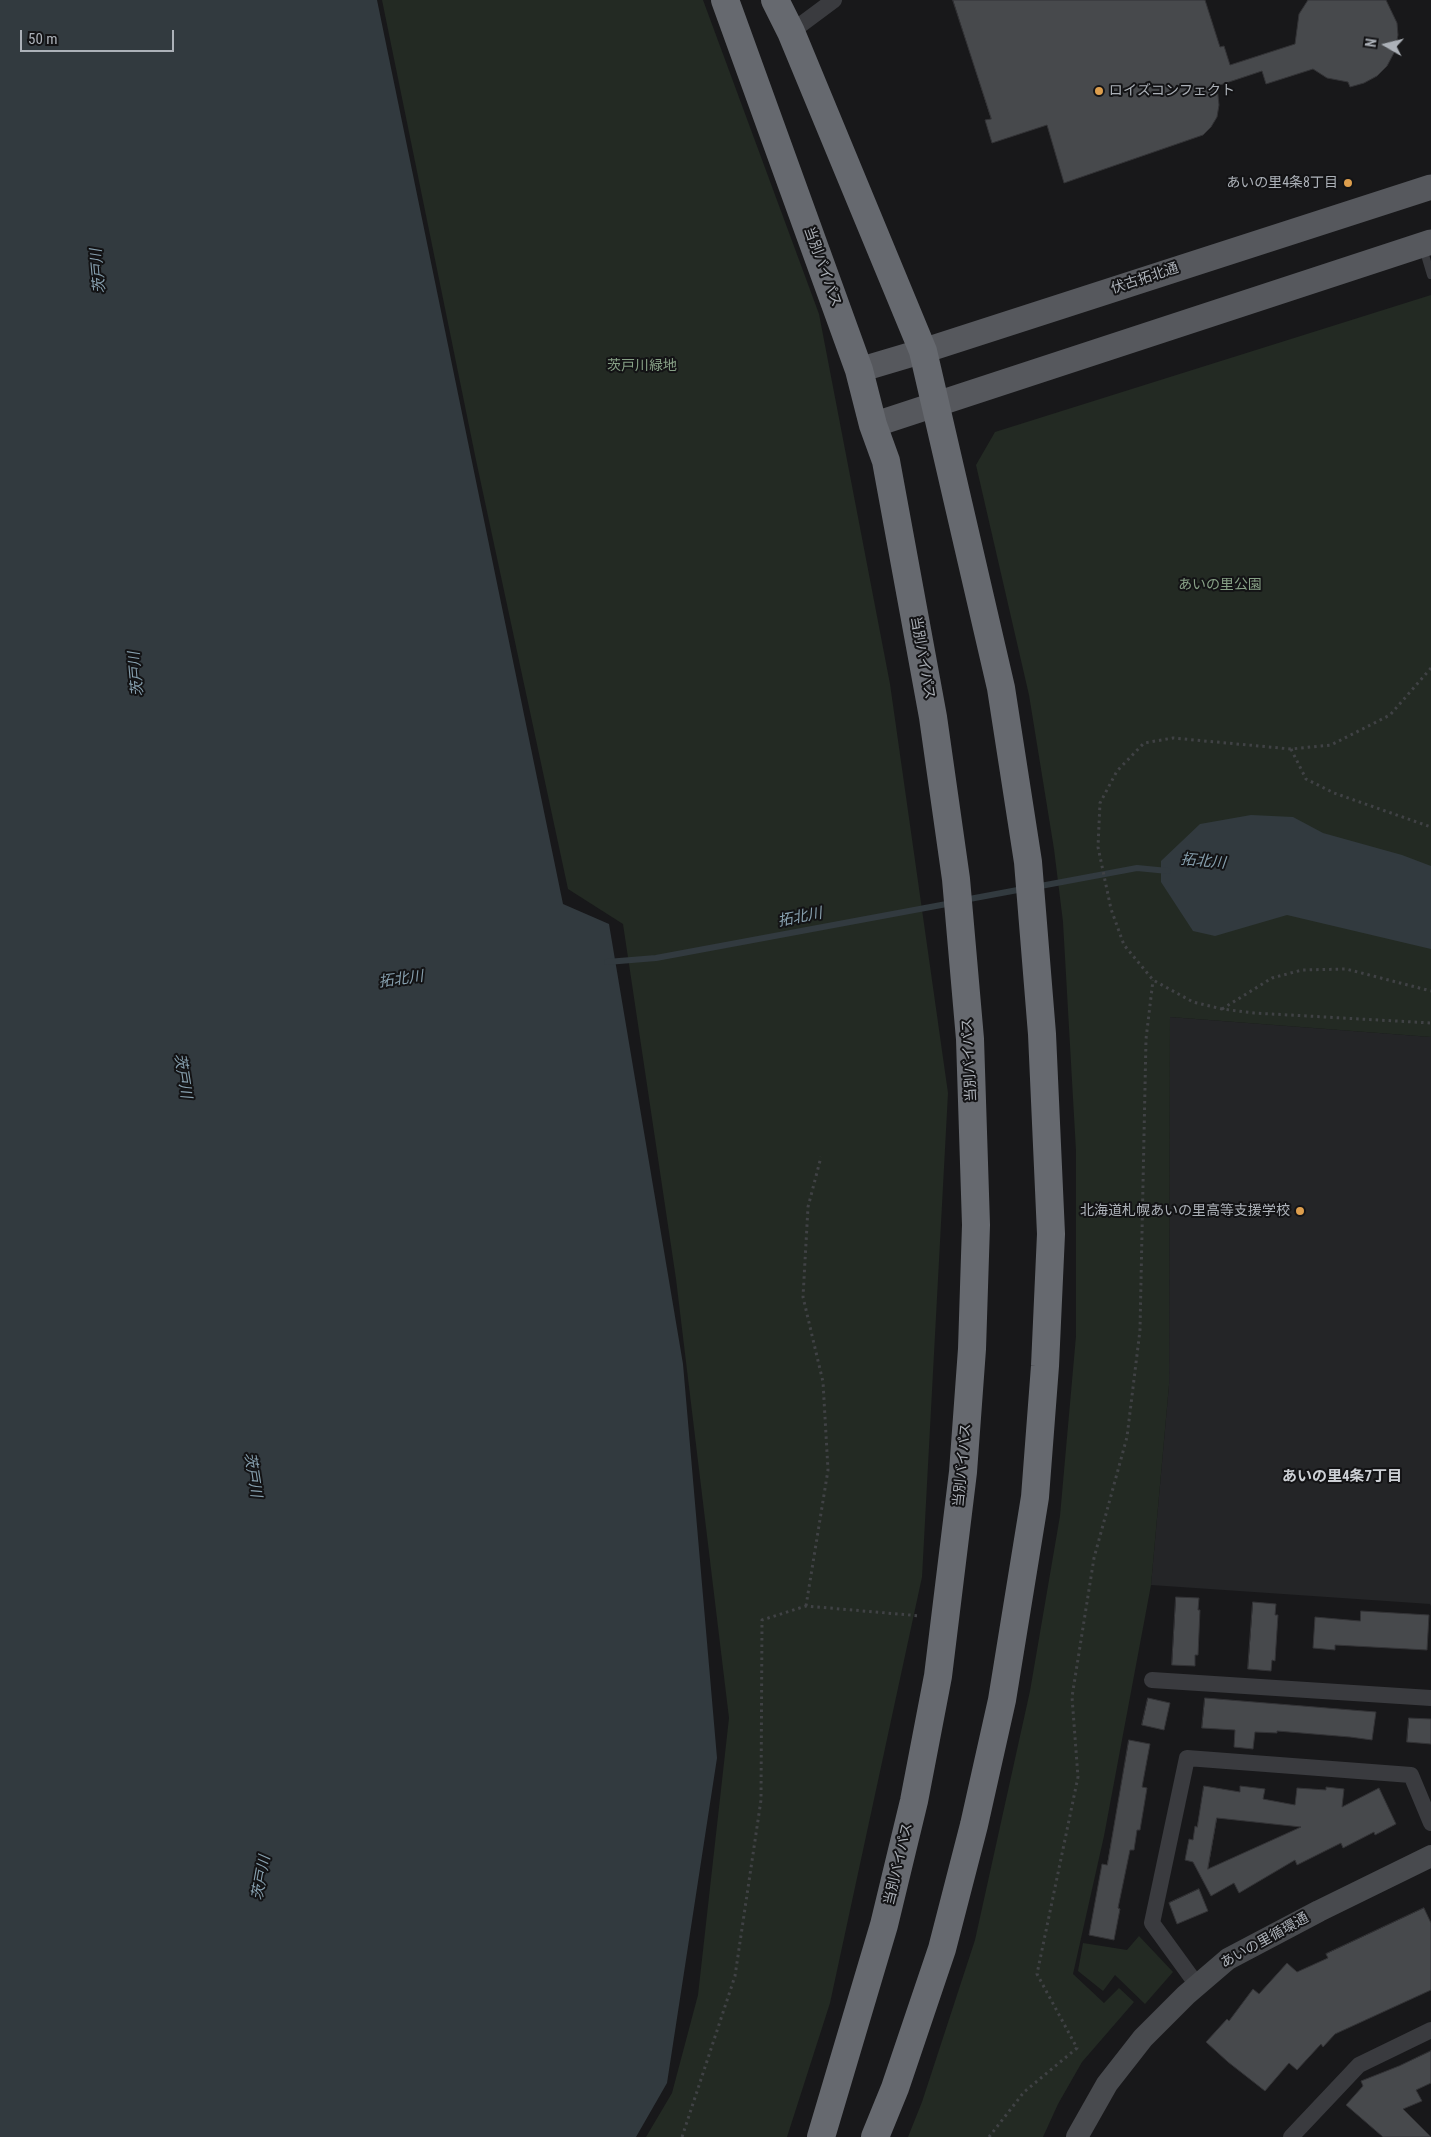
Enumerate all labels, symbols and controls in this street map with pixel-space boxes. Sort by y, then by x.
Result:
scale bar [22,20,176,52]
north arrow [1361,20,1411,70]
text: 50 m [28,30,58,48]
text: N [1363,38,1380,48]
place label: ロイズコンフェクト [1109,83,1235,99]
marker: ロイズコンフェクト [1093,85,1105,97]
place label: あいの里4条8丁目 [1226,175,1338,191]
marker: あいの里4条8丁目 [1342,177,1354,189]
street label: 当別バイパス [800,225,844,309]
water label: 茨戸川 [88,248,110,294]
street label: 伏古拓北通 [1109,260,1181,298]
park label: 茨戸川緑地 [607,358,677,374]
park label: あいの里公園 [1178,577,1262,593]
street label: 当別バイパス [906,615,938,701]
water label: 茨戸川 [126,651,148,697]
water label: 拓北川 [1180,851,1226,873]
water label: 拓北川 [776,905,824,931]
water label: 拓北川 [377,968,425,992]
street label: 当別バイパス [959,1018,981,1102]
water label: 茨戸川 [170,1052,194,1100]
place label: 北海道札幌あいの里高等支援学校 [1080,1203,1290,1219]
marker: 北海道札幌あいの里高等支援学校 [1294,1205,1306,1217]
street label: 当別バイパス [951,1422,975,1508]
water label: 茨戸川 [240,1451,264,1499]
district label: あいの里4条7丁目 [1282,1468,1402,1486]
street label: 当別バイパス [881,1821,917,1907]
water label: 茨戸川 [249,1854,275,1902]
street label: あいの里循環通 [1218,1910,1312,1972]

